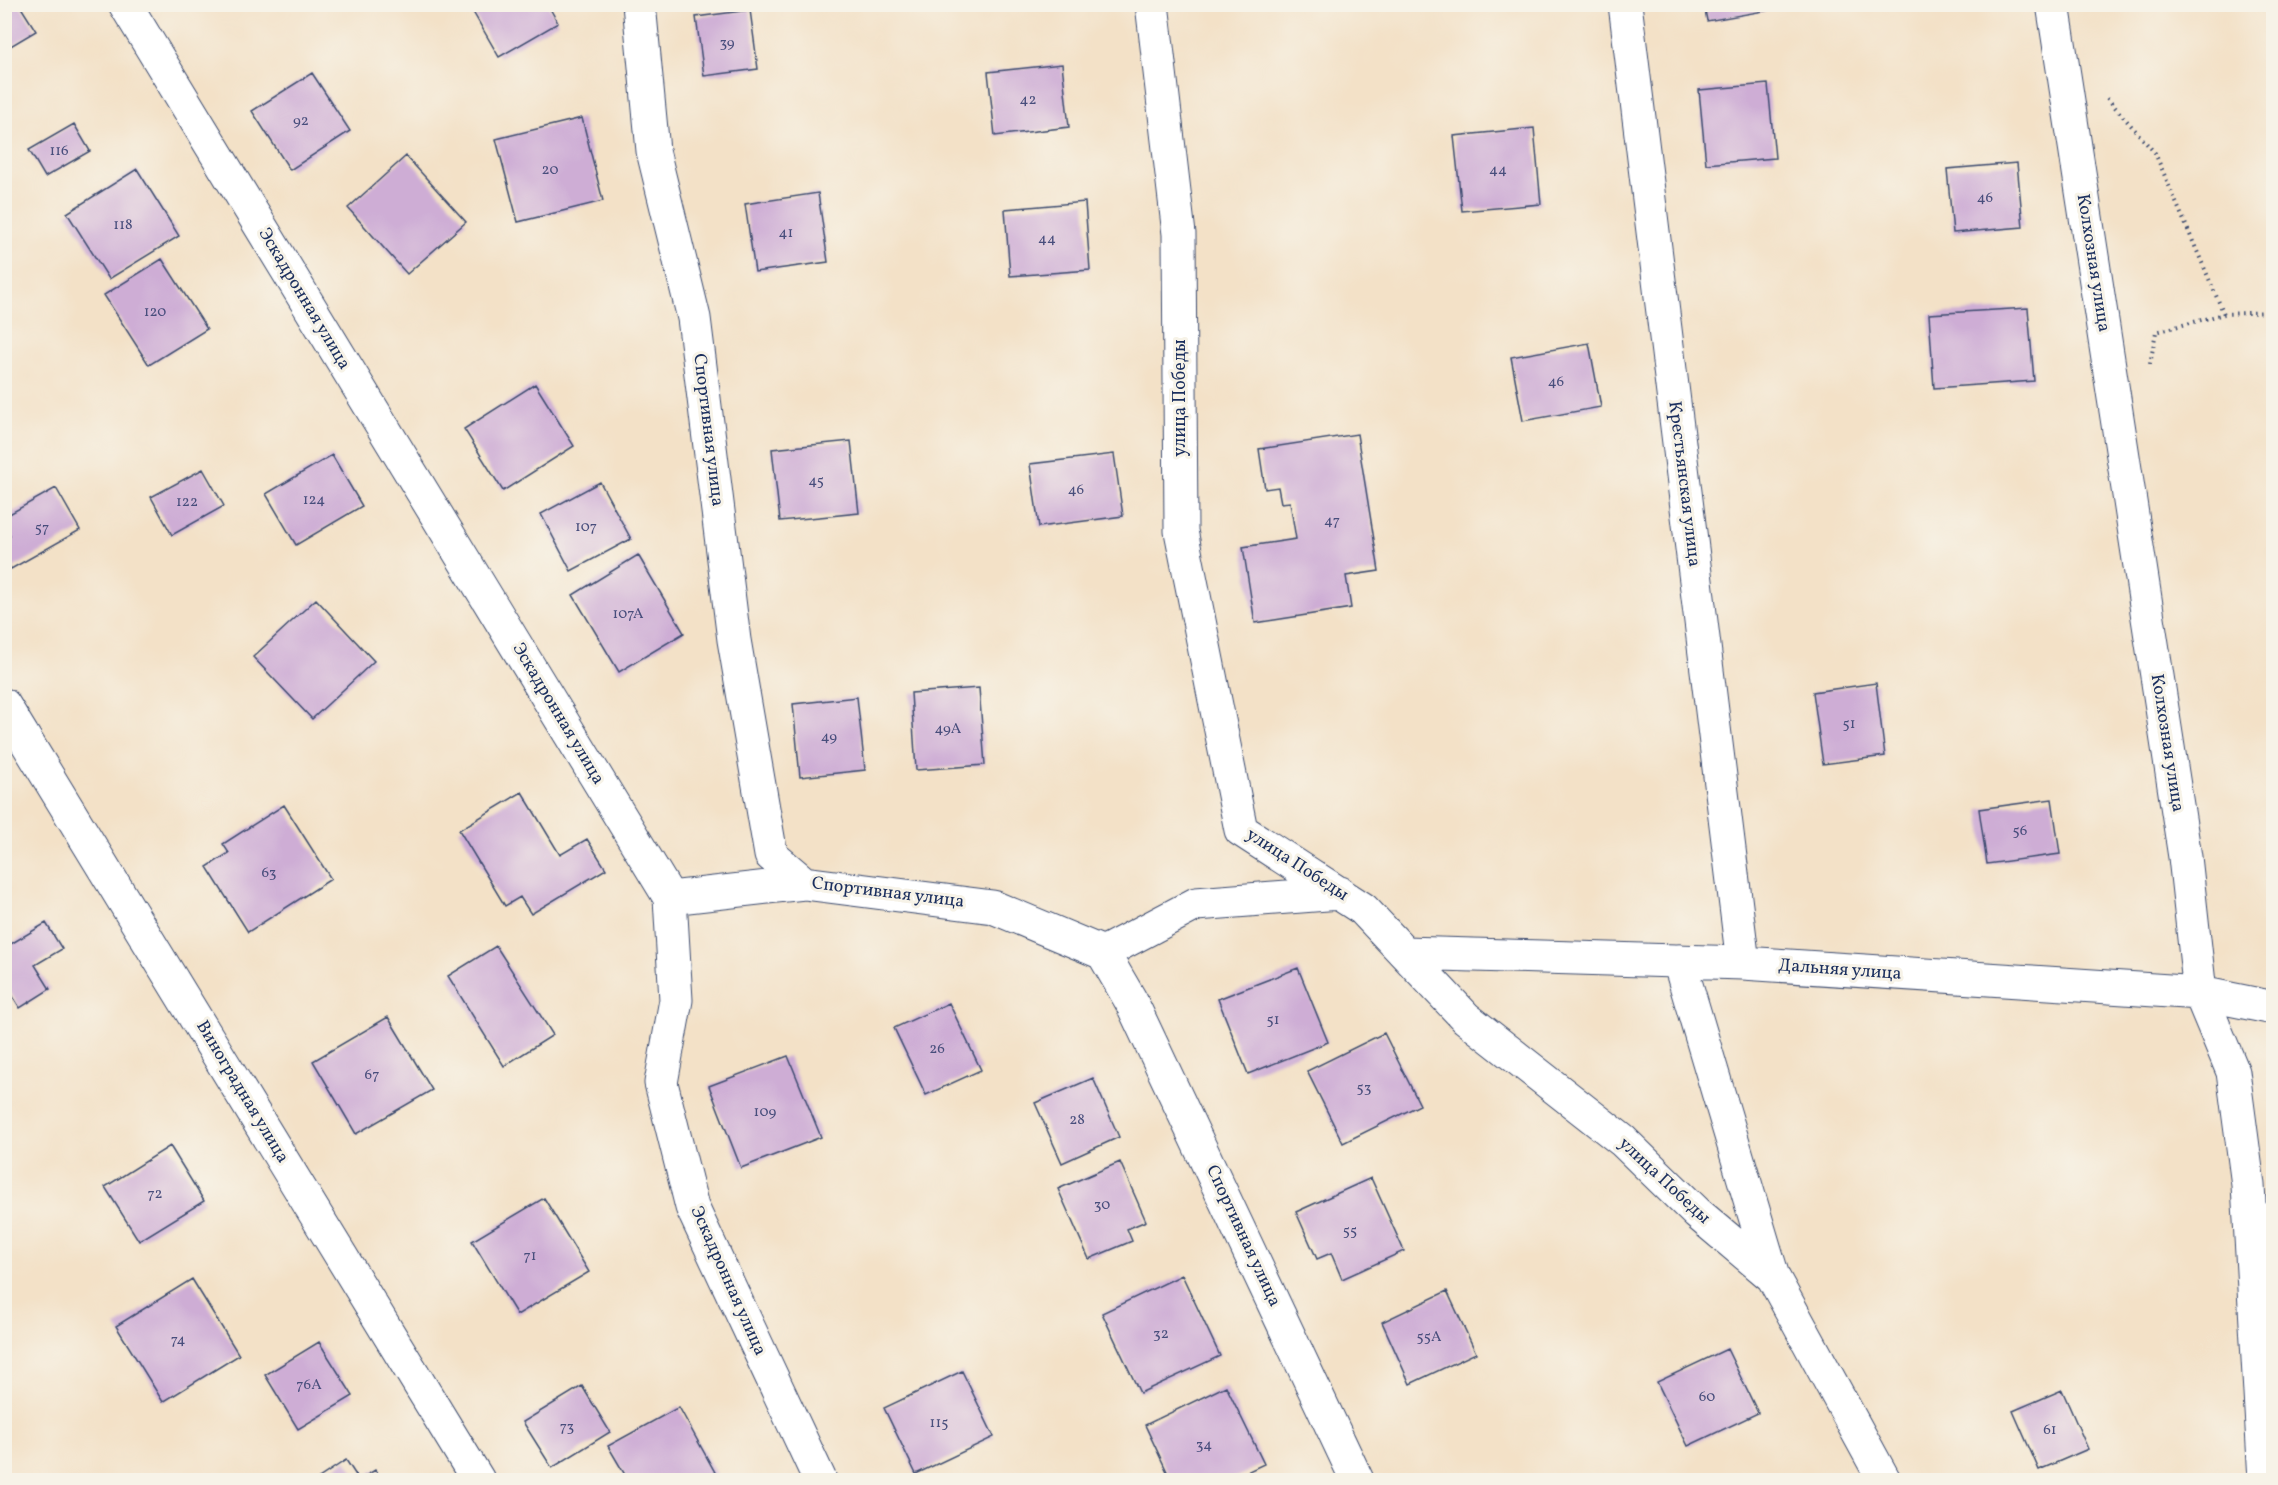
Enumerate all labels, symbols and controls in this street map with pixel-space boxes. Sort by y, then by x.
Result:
house number: 39 [719,33,735,54]
house number: 42 [1019,90,1037,111]
house number: 92 [293,111,309,132]
house number: 116 [49,141,69,162]
house number: 20 [542,160,558,181]
house number: 44 [1489,160,1507,181]
house number: 46 [1977,188,1993,209]
street label: Колхозная улица [2070,192,2116,334]
house number: 118 [113,215,133,236]
street label: Эскадронная улица [252,223,356,375]
house number: 41 [779,223,793,244]
house number: 44 [1038,229,1056,250]
house number: 120 [144,302,166,323]
street label: улица Победы [1168,339,1193,457]
street label: Спортивная улица [686,352,730,508]
house number: 46 [1548,372,1564,393]
street label: Крестьянская улица [1661,400,1707,568]
house number: 45 [808,471,824,492]
house number: 46 [1068,480,1084,501]
house number: 124 [303,490,325,511]
house number: 122 [176,492,198,513]
house number: 47 [1324,511,1340,532]
house number: 107 [575,517,597,538]
house number: 57 [35,518,49,539]
house number: 107А [612,604,644,625]
street label: Эскадронная улица [506,638,610,790]
street label: Колхозная улица [2144,672,2190,814]
house number: 51 [1842,714,1856,735]
house number: 49А [935,719,962,740]
house number: 49 [821,727,837,748]
house number: 56 [2013,821,2027,842]
street label: улица Победы [1241,822,1353,908]
house number: 63 [261,863,277,884]
street label: Спортивная улица [810,871,966,915]
street label: Дальняя улица [1778,953,1902,987]
house number: 51 [1266,1010,1280,1031]
street label: Виноградная улица [189,1016,295,1168]
house number: 26 [929,1039,945,1060]
house number: 67 [365,1065,379,1086]
house number: 53 [1357,1078,1371,1099]
house number: 109 [754,1102,777,1123]
house number: 28 [1069,1110,1085,1131]
street label: улица Победы [1612,1132,1716,1230]
street label: Спортивная улица [1199,1161,1287,1311]
house number: 72 [147,1184,163,1205]
house number: 30 [1094,1195,1110,1216]
street label: Эскадронная улица [684,1202,772,1360]
house number: 55 [1343,1221,1357,1242]
house number: 71 [523,1246,537,1267]
house number: 32 [1153,1324,1169,1345]
house number: 55А [1417,1327,1442,1348]
house number: 74 [171,1330,185,1351]
house number: 76А [296,1375,322,1396]
house number: 60 [1699,1387,1715,1408]
house number: 115 [930,1413,948,1434]
house number: 73 [560,1417,574,1438]
house number: 61 [2043,1420,2057,1441]
house number: 34 [1196,1435,1212,1456]

